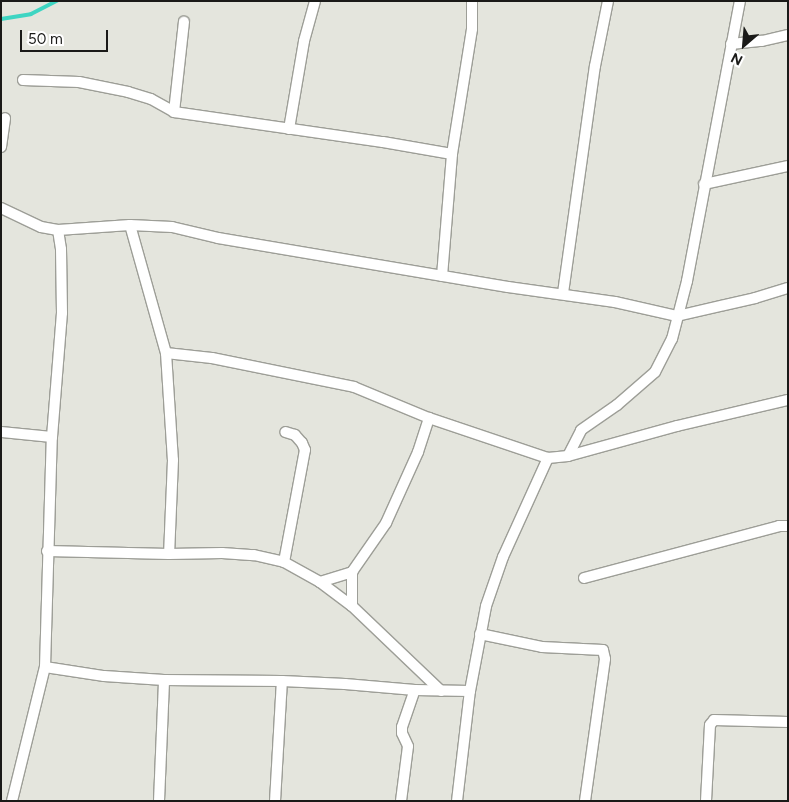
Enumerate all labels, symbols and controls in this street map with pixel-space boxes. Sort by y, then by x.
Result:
scale bar [22,20,110,52]
north arrow [719,20,769,70]
text: 50 m [28,30,63,48]
text: N [728,49,746,69]

